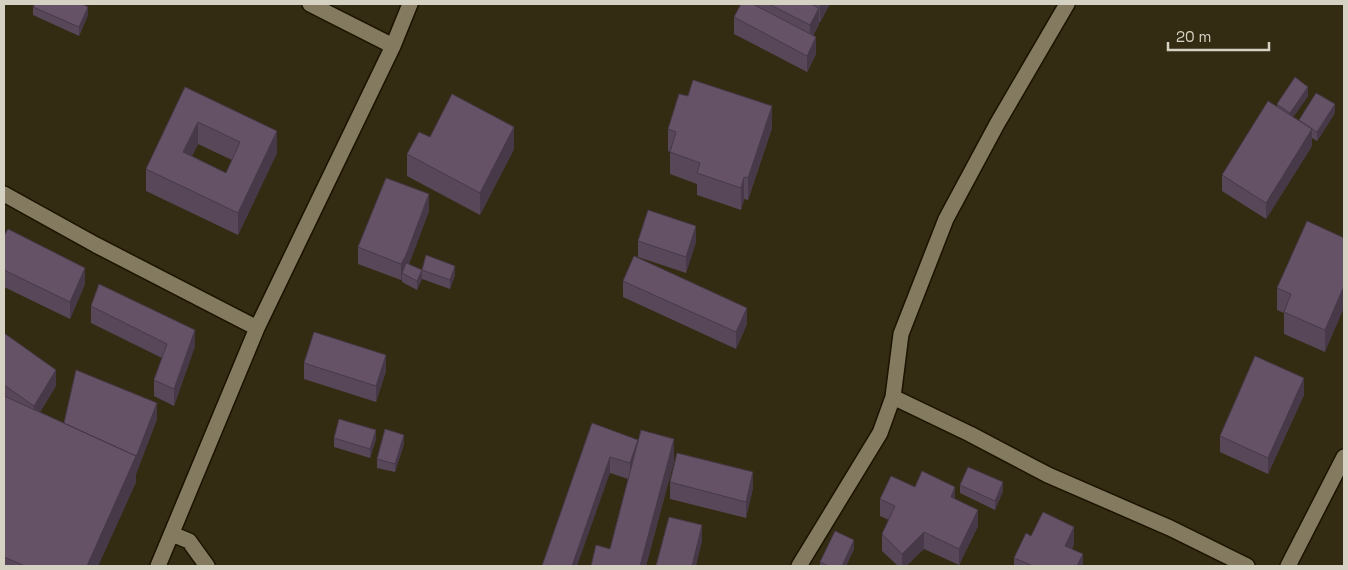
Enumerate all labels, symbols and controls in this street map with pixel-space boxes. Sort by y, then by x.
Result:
scale bar [1168,20,1269,52]
text: 20 m [1176,27,1211,46]

